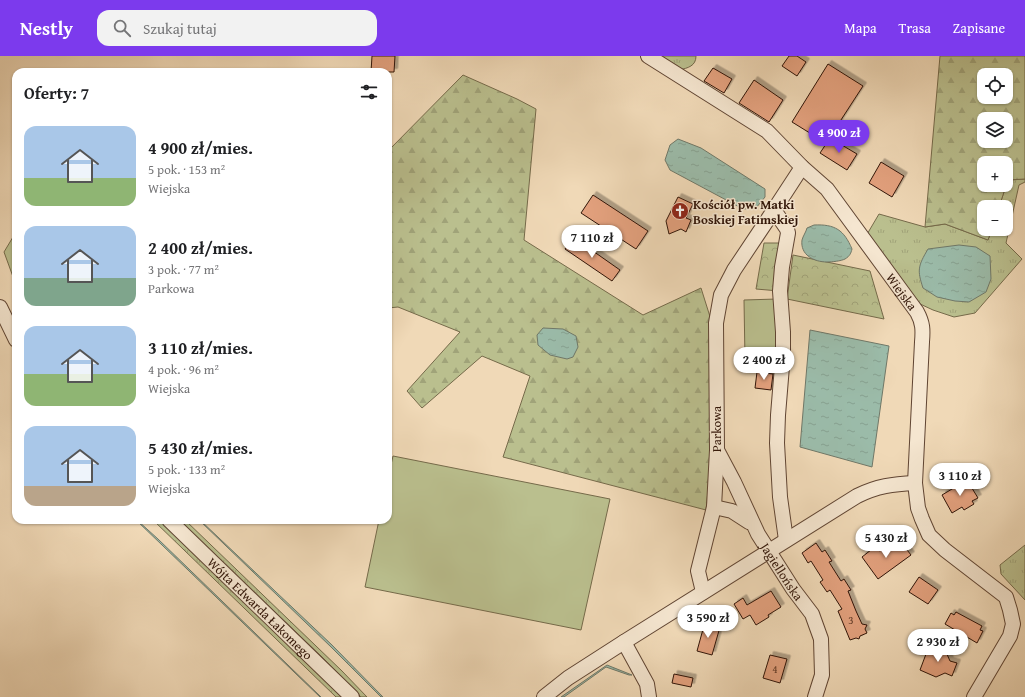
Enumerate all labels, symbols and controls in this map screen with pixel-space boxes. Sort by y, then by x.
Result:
search box [97,10,377,46]
text: Nestly [20,14,73,42]
icon: search [111,17,133,39]
text: Szukaj tutaj [143,18,217,39]
text: Mapa [844,18,877,38]
text: Trasa [899,18,931,38]
text: Zapisane [953,18,1005,38]
map controls [977,68,1013,236]
button: locate [977,68,1013,104]
text: Oferty: 7 [24,80,89,105]
icon: filters [358,81,380,103]
button: layers [977,112,1013,148]
pin: 4 900 zł [798,120,880,154]
text: 4 900 zł [817,123,861,142]
text: 4 900 zł/mies. [148,135,253,160]
icon: home [56,142,104,190]
button: + [977,156,1013,192]
text: 5 pok. · 153 m² [148,160,225,179]
text: Wiejska [148,179,190,198]
place label: Kościół pw. Matki Boskiej Fatimskiej [693,195,798,229]
button: − [977,200,1013,236]
church icon: Kościół pw. Matki Boskiej Fatimskiej [670,201,690,221]
pin: 7 110 zł [551,225,633,259]
text: 7 110 zł [570,228,614,247]
text: 2 400 zł/mies. [148,235,253,260]
icon: home [56,242,104,290]
text: 3 pok. · 77 m² [148,260,219,279]
street label: Wiejska [881,269,922,315]
text: Parkowa [148,279,194,298]
text: 3 110 zł/mies. [148,335,253,360]
icon: home [56,342,104,390]
pin: 2 400 zł [723,347,805,381]
text: 2 400 zł [742,350,786,369]
text: 4 pok. · 96 m² [148,360,219,379]
text: Wiejska [148,379,190,398]
street label: Parkowa [707,405,726,452]
text: 5 430 zł/mies. [148,435,253,460]
icon: home [56,442,104,490]
text: 5 pok. · 133 m² [148,460,225,479]
pin: 3 110 zł [919,463,1001,497]
text: 3 110 zł [938,466,982,485]
text: Wiejska [148,479,190,498]
pin: 5 430 zł [845,525,927,559]
text: 5 430 zł [864,528,908,547]
street label: Jagiellońska [755,537,808,605]
street label: Wójta Edwarda Łakomego [203,553,317,664]
pin: 3 590 zł [667,605,749,639]
text: 3 590 zł [686,608,730,627]
house number: 3 [848,612,854,628]
pin: 2 930 zł [897,629,979,663]
text: 2 930 zł [916,632,960,651]
house number: 4 [772,661,778,677]

